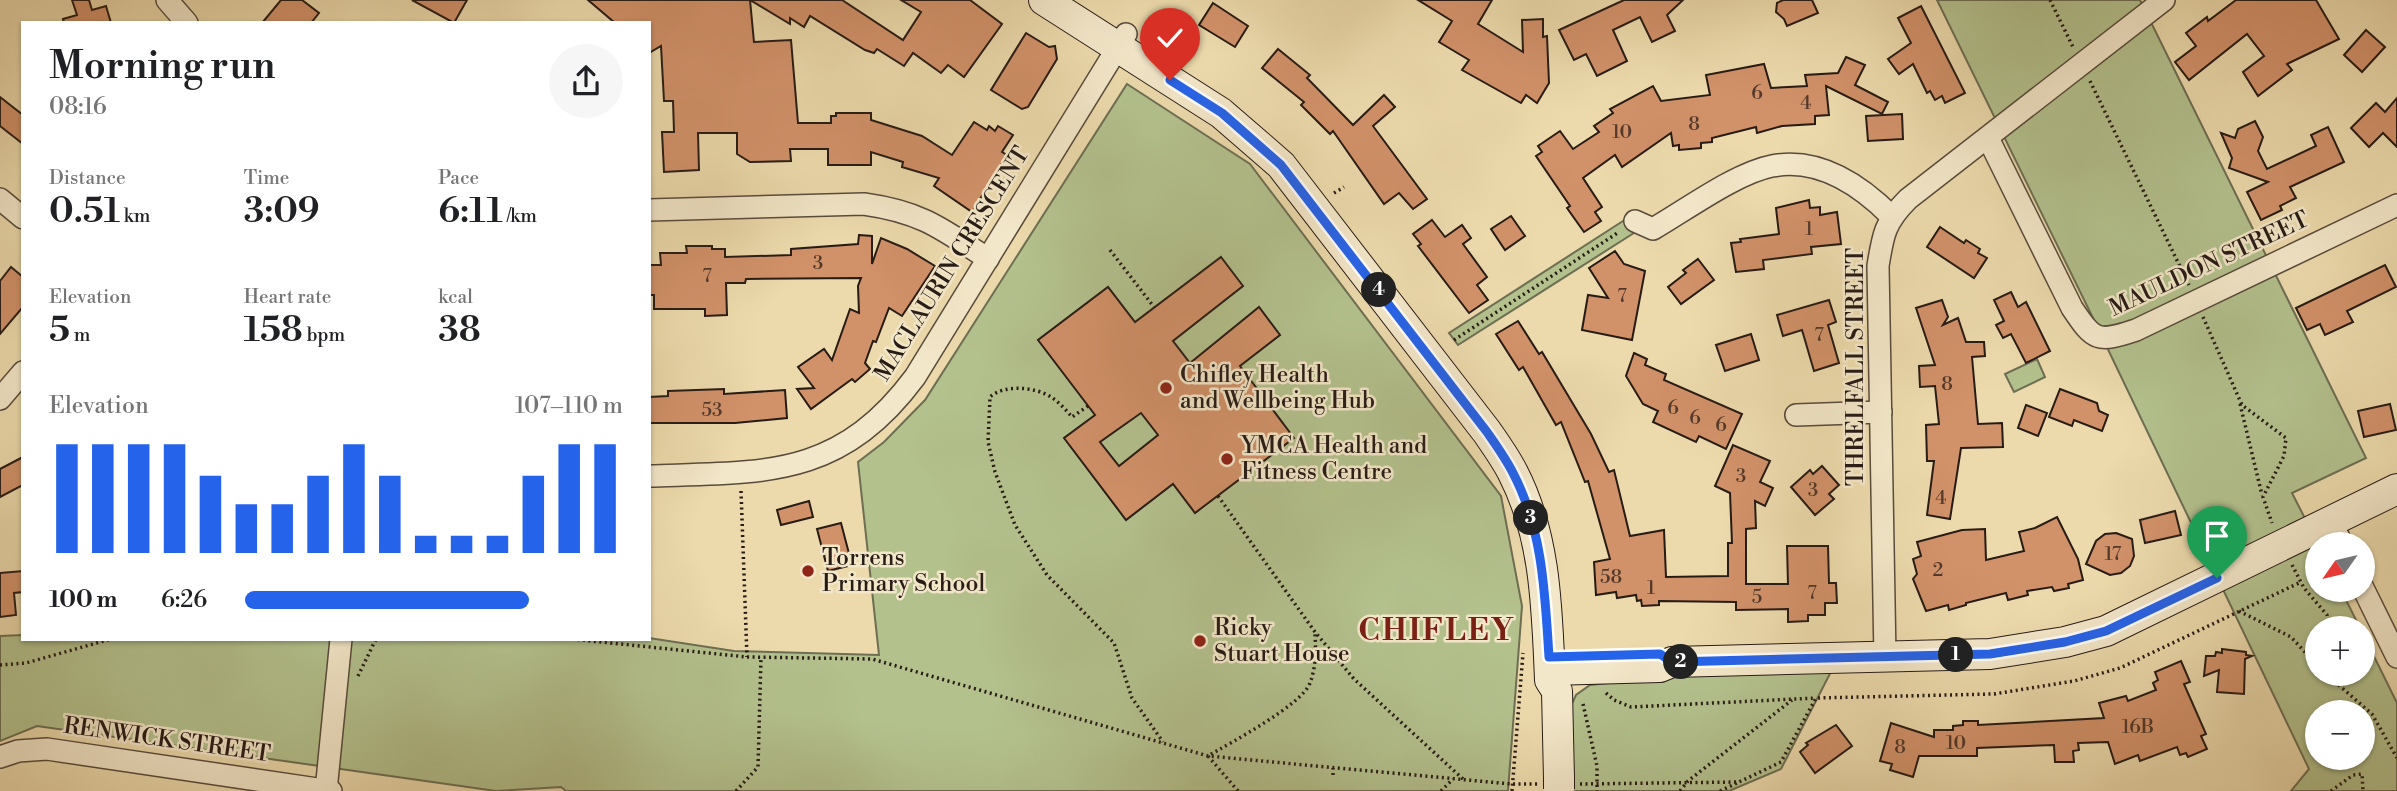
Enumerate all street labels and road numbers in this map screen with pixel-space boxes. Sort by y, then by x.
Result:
street label: MACLAURIN CRESCENT [868,142,1036,386]
street label: MAULDON STREET [2105,205,2313,323]
street label: THRELFALL STREET [1842,248,1870,486]
street label: RENWICK STREET [62,712,272,768]

